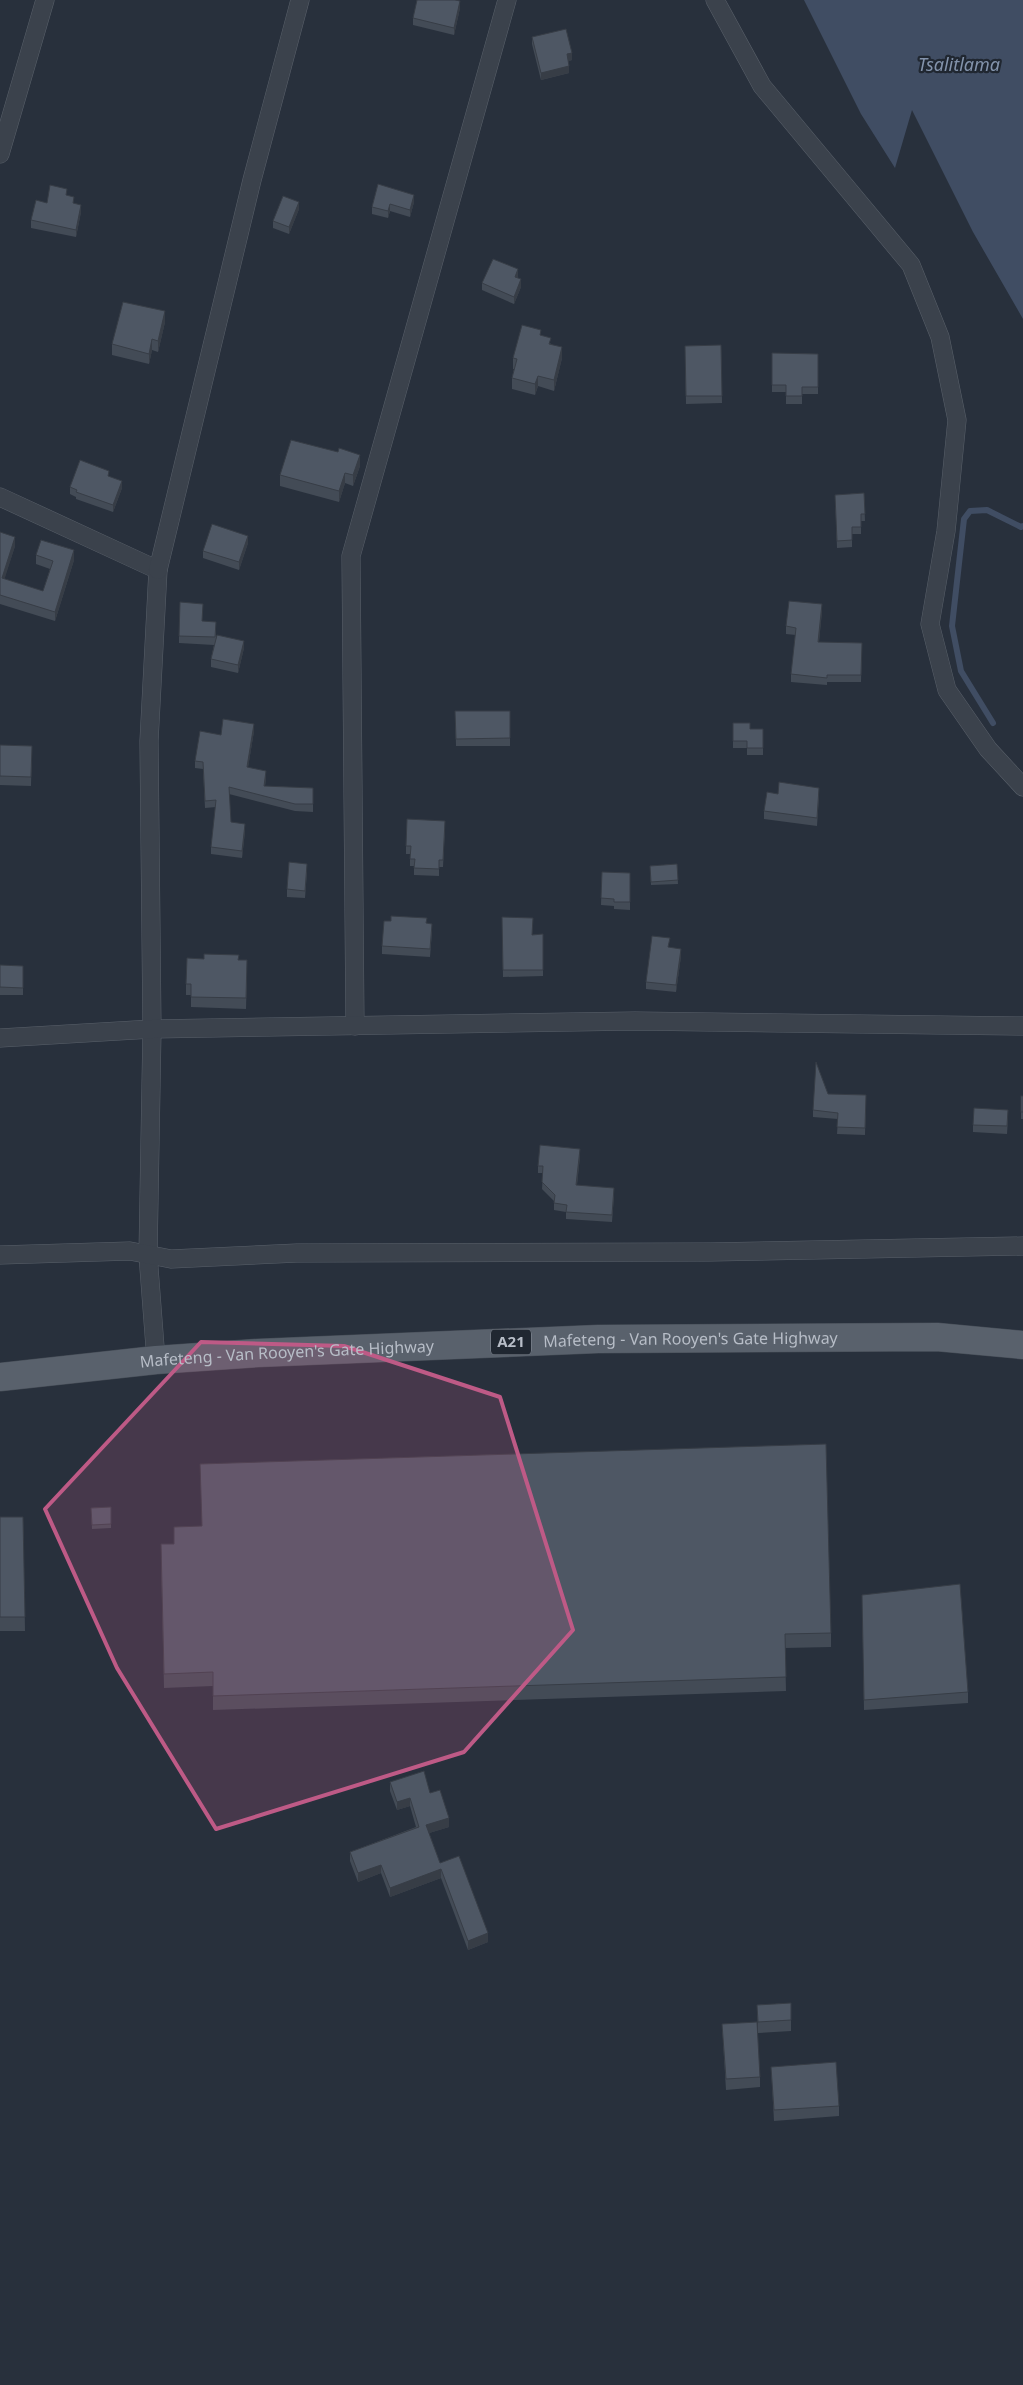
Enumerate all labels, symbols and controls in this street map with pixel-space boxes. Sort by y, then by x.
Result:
water label: Tsalitlama [918,52,1000,76]
street label: Mafeteng - Van Rooyen's Gate Highway [543,1327,839,1352]
road number: A21 [491,1330,531,1354]
street label: Mafeteng - Van Rooyen's Gate Highway [139,1335,435,1373]

